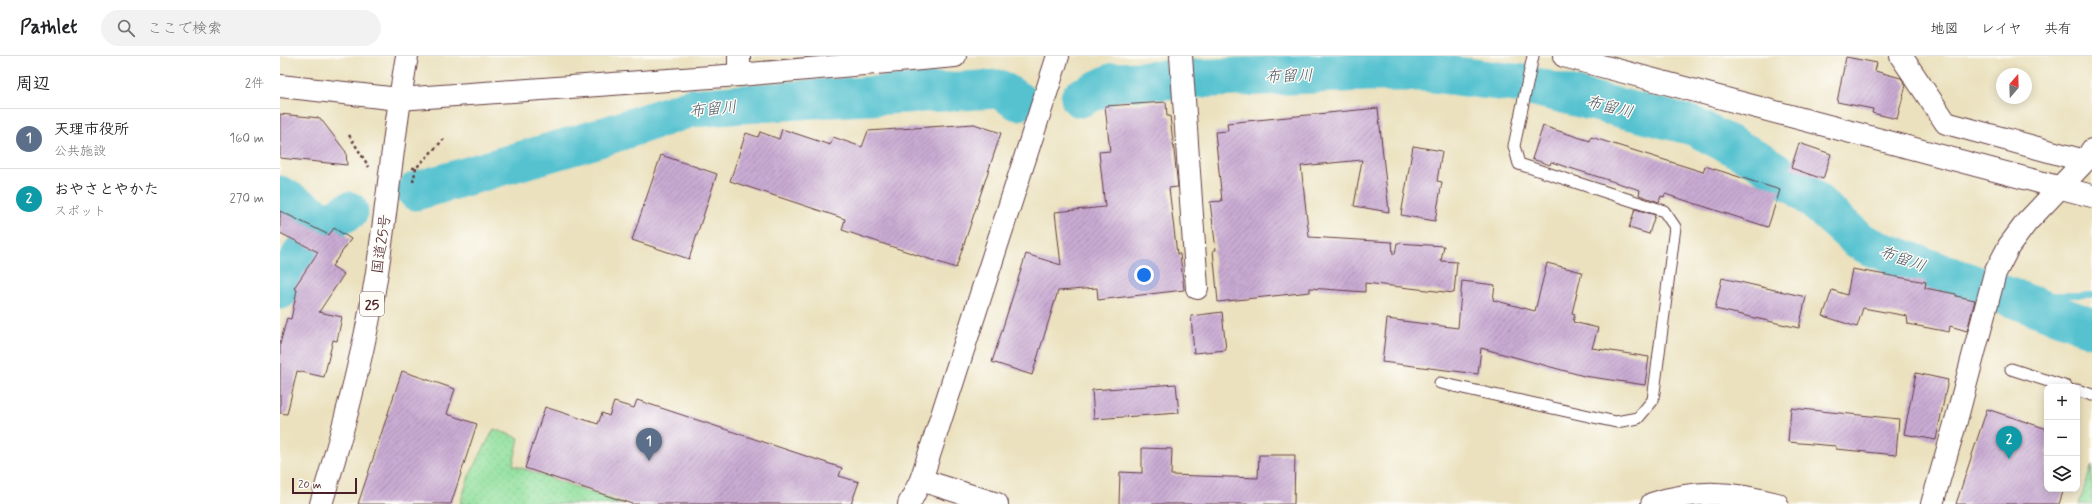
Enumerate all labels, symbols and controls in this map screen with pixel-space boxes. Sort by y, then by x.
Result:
search box [101,10,381,46]
text: Pathlet [20,15,77,40]
icon: search [115,17,137,39]
text: ここで検索 [147,19,222,39]
text: 地図 [1931,20,1959,38]
text: レイヤ [1981,20,2022,38]
text: 共有 [2044,20,2072,38]
water label: 布留川 [1265,65,1313,88]
north arrow [1996,68,2032,104]
text: 周辺 [16,73,50,95]
text: 2件 [245,75,264,92]
water label: 布留川 [1584,91,1635,123]
water label: 布留川 [688,97,738,122]
text: 天理市役所 [54,120,129,140]
text: 1 [26,130,32,147]
text: 160 m [229,130,264,147]
text: 公共施設 [54,143,106,160]
text: おやさとやかた [54,180,159,200]
text: 2 [26,190,32,207]
text: 270 m [229,190,264,207]
text: スポット [54,203,106,220]
street label: 国道25号 [368,213,396,275]
water label: 布留川 [1876,241,1929,277]
your location [1134,265,1154,285]
road number: 25 [360,292,384,316]
map controls [2044,384,2080,492]
button: + [2044,384,2080,420]
button: − [2044,420,2080,456]
pin: 2 [1996,426,2022,459]
pin: 1 [636,428,662,461]
button: layers [2044,456,2080,492]
scale bar [292,476,357,495]
text: 20 m [298,478,321,492]

